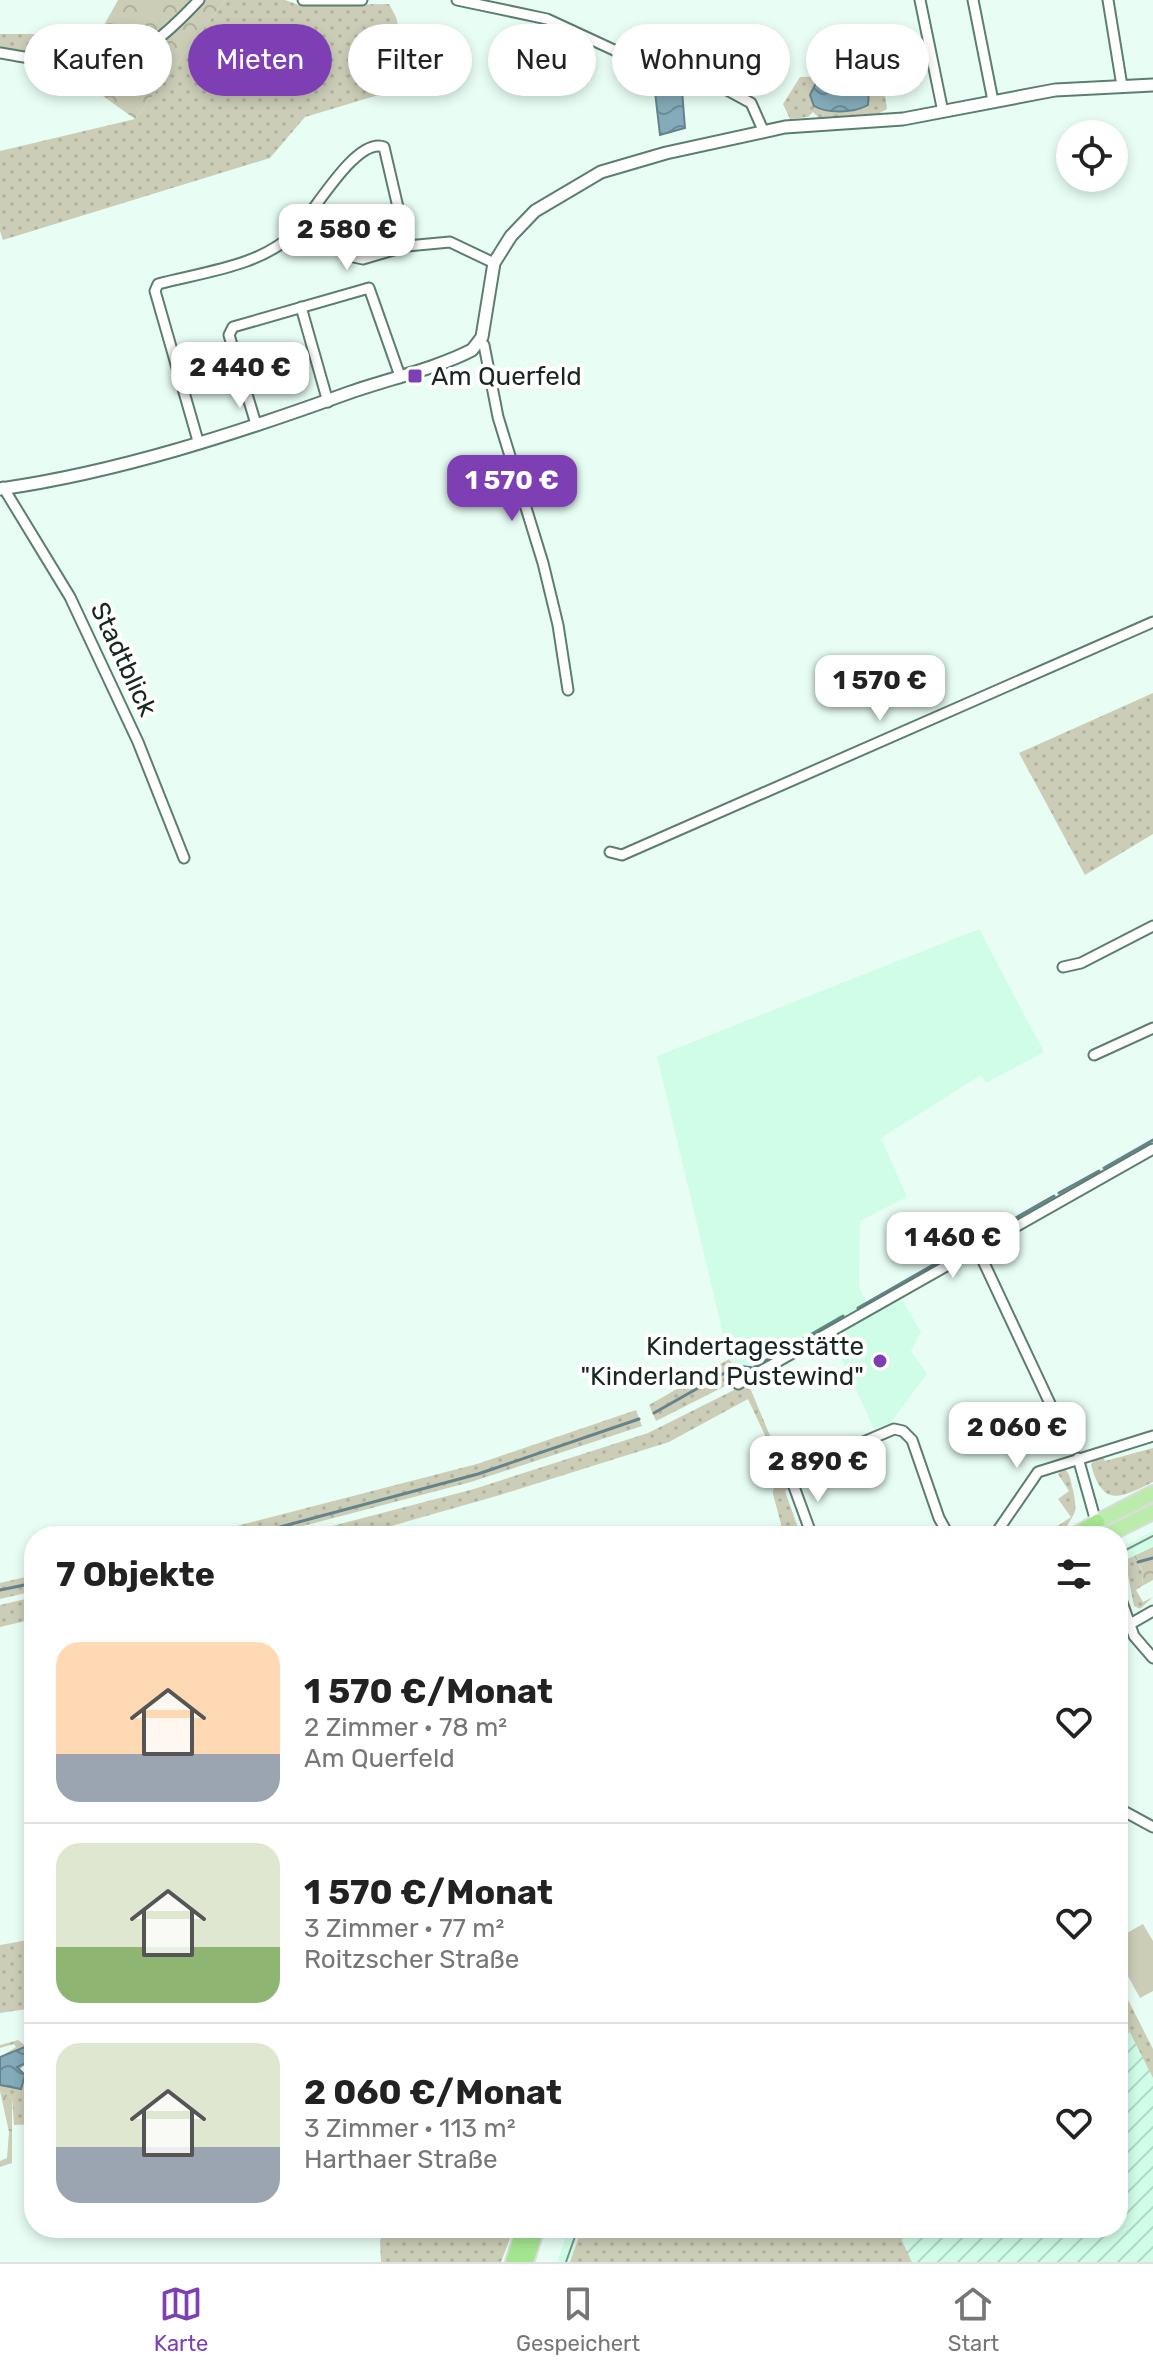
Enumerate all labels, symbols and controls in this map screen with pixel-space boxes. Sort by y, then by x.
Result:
chip: Kaufen [24,24,172,96]
chip: Mieten [188,24,332,96]
chip: Filter [348,24,472,96]
chip: Neu [488,24,596,96]
chip: Wohnung [612,24,790,96]
chip: Haus [806,24,929,96]
map controls [1056,120,1128,192]
button: locate [1056,120,1128,192]
pin: 2 580 € [273,204,421,272]
text: 2 580 € [297,214,397,245]
pin: 2 440 € [166,342,314,410]
text: 2 440 € [189,352,291,383]
place label: Am Querfeld [431,361,582,392]
marker: Am Querfeld [406,367,424,385]
pin: 1 570 € [438,455,586,523]
text: 1 570 € [465,465,559,496]
street label: Stadtblick [84,597,164,722]
pin: 1 570 € [806,655,954,723]
text: 1 570 € [833,665,927,696]
pin: 1 460 € [879,1212,1027,1280]
text: 1 460 € [905,1222,1001,1253]
place label: Kindertagesstätte "Kinderland Pustewind" [580,1331,864,1392]
marker: Kindertagesstätte "Kinderland Pustewind" [871,1352,889,1370]
pin: 2 060 € [943,1402,1091,1470]
text: 2 060 € [967,1412,1067,1443]
pin: 2 890 € [744,1436,892,1504]
text: 2 890 € [768,1446,868,1477]
icon: filters [1052,1552,1096,1596]
text: 7 Objekte [56,1554,215,1595]
text: 1 570 €/Monat [304,1671,553,1712]
icon: home [120,1674,216,1770]
icon: heart [1052,1700,1096,1744]
text: 2 Zimmer · 78 m² [304,1712,507,1743]
text: Am Querfeld [304,1743,455,1774]
text: 1 570 €/Monat [304,1872,553,1913]
icon: home [120,1875,216,1971]
icon: heart [1052,1901,1096,1945]
text: 3 Zimmer · 77 m² [304,1913,504,1944]
text: Roitzscher Straße [304,1944,519,1975]
text: 2 060 €/Monat [304,2072,562,2113]
icon: home [120,2075,216,2171]
icon: heart [1052,2101,1096,2145]
text: 3 Zimmer · 113 m² [304,2113,516,2144]
text: Harthaer Straße [304,2144,498,2175]
tab: Karte [154,2282,208,2357]
tab: Gespeichert [516,2282,640,2357]
tab: Start [948,2282,999,2357]

